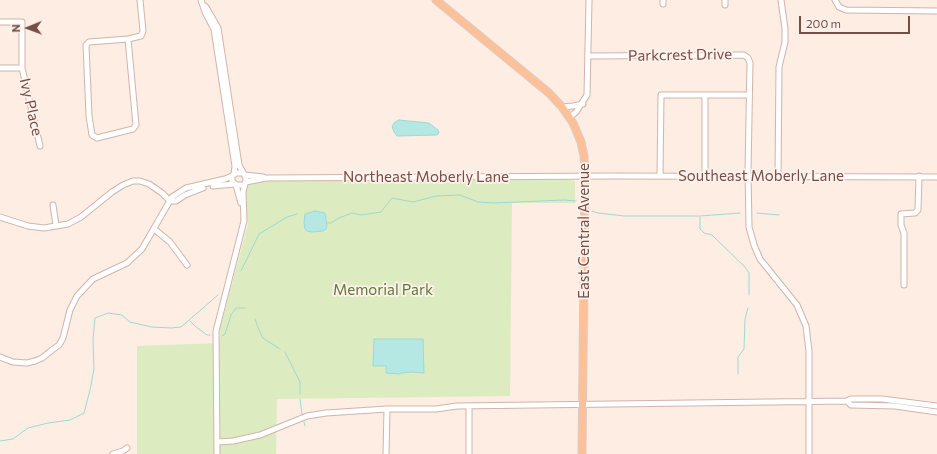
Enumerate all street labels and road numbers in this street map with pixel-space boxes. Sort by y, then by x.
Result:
street label: Parkcrest Drive [628,45,732,65]
street label: Ivy Place [16,76,46,138]
street label: East Central Avenue [575,163,593,299]
street label: Southeast Moberly Lane [678,167,844,185]
street label: Northeast Moberly Lane [343,168,509,186]

